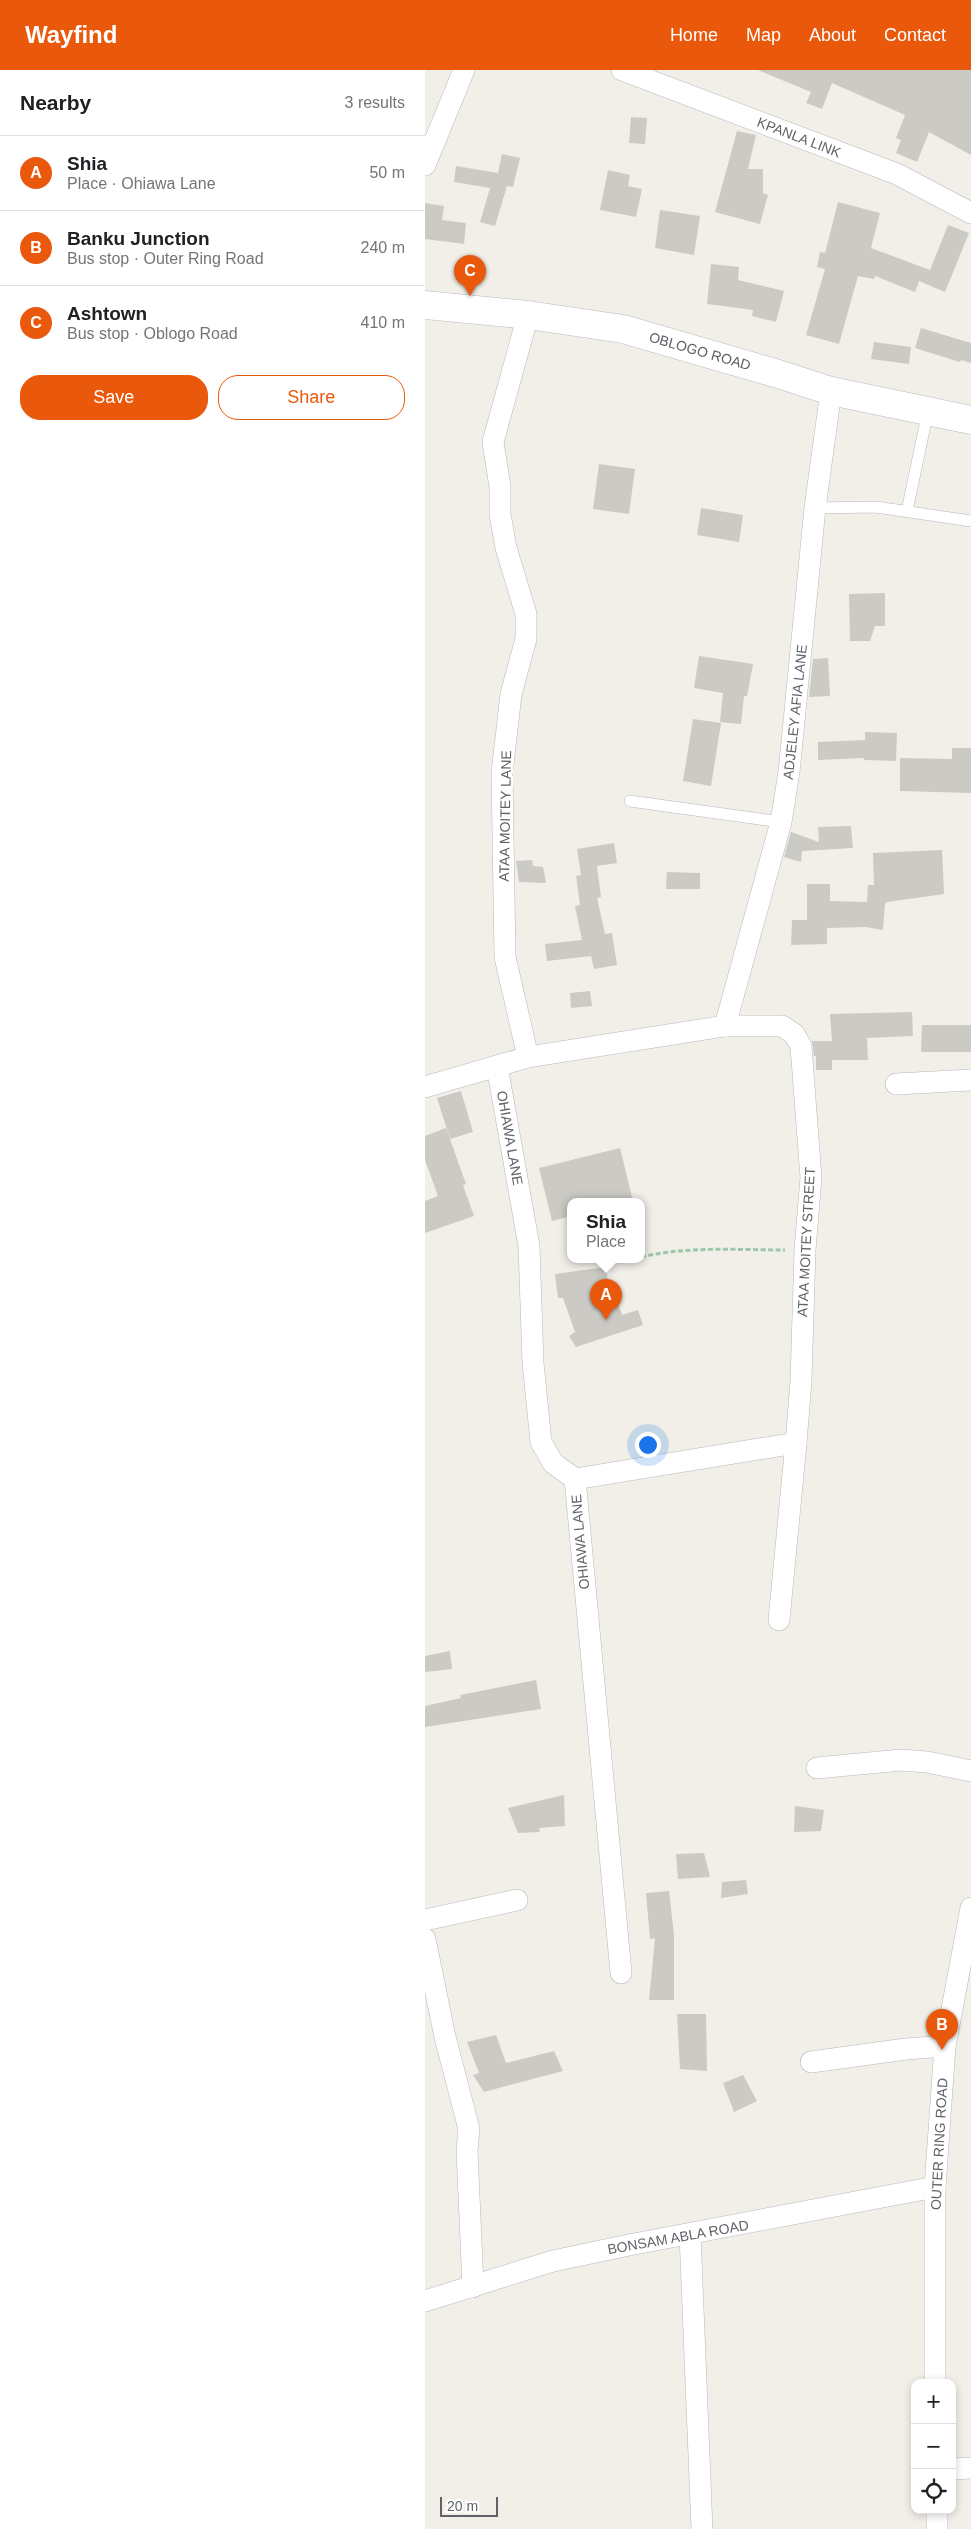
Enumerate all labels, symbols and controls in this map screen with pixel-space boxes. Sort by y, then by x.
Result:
text: Wayfind [25,21,117,48]
text: Home [670,25,718,45]
text: Map [746,25,781,45]
text: About [809,25,856,45]
text: Contact [884,25,946,45]
text: Nearby [20,91,91,114]
text: 3 results [345,94,405,111]
street label: KPANLA LINK [755,114,844,161]
text: Shia [67,153,107,174]
text: A [30,164,42,181]
text: 50 m [369,164,405,181]
text: Place · Ohiawa Lane [67,175,216,192]
text: Banku Junction [67,228,210,249]
text: B [30,239,42,256]
text: 240 m [361,239,405,256]
text: Bus stop · Outer Ring Road [67,250,264,267]
pin: C [454,255,486,296]
text: Ashtown [67,303,147,324]
text: C [30,314,42,331]
text: 410 m [361,314,405,331]
text: Bus stop · Oblogo Road [67,325,238,342]
street label: OBLOGO ROAD [647,329,753,373]
button: Save [20,375,208,420]
button: Share [218,375,405,420]
street label: ADJELEY AFIA LANE [780,644,810,780]
street label: ATAA MOITEY LANE [496,750,514,882]
street label: OHIAWA LANE [494,1090,526,1186]
street label: ATAA MOITEY STREET [794,1166,818,1317]
popup [567,1198,645,1263]
text: Shia [586,1211,626,1232]
text: Place [586,1233,626,1250]
pin: A [590,1279,622,1320]
your location [635,1432,661,1458]
street label: OHIAWA LANE [568,1494,592,1590]
pin: B [926,2009,958,2050]
street label: OUTER RING ROAD [928,2078,950,2210]
street label: BONSAM ABLA ROAD [606,2217,750,2257]
map controls [911,2379,956,2514]
button: + [911,2379,956,2424]
button: − [911,2424,956,2469]
button: locate [911,2469,956,2514]
scale bar [440,2494,497,2517]
text: 20 m [447,2498,478,2514]

